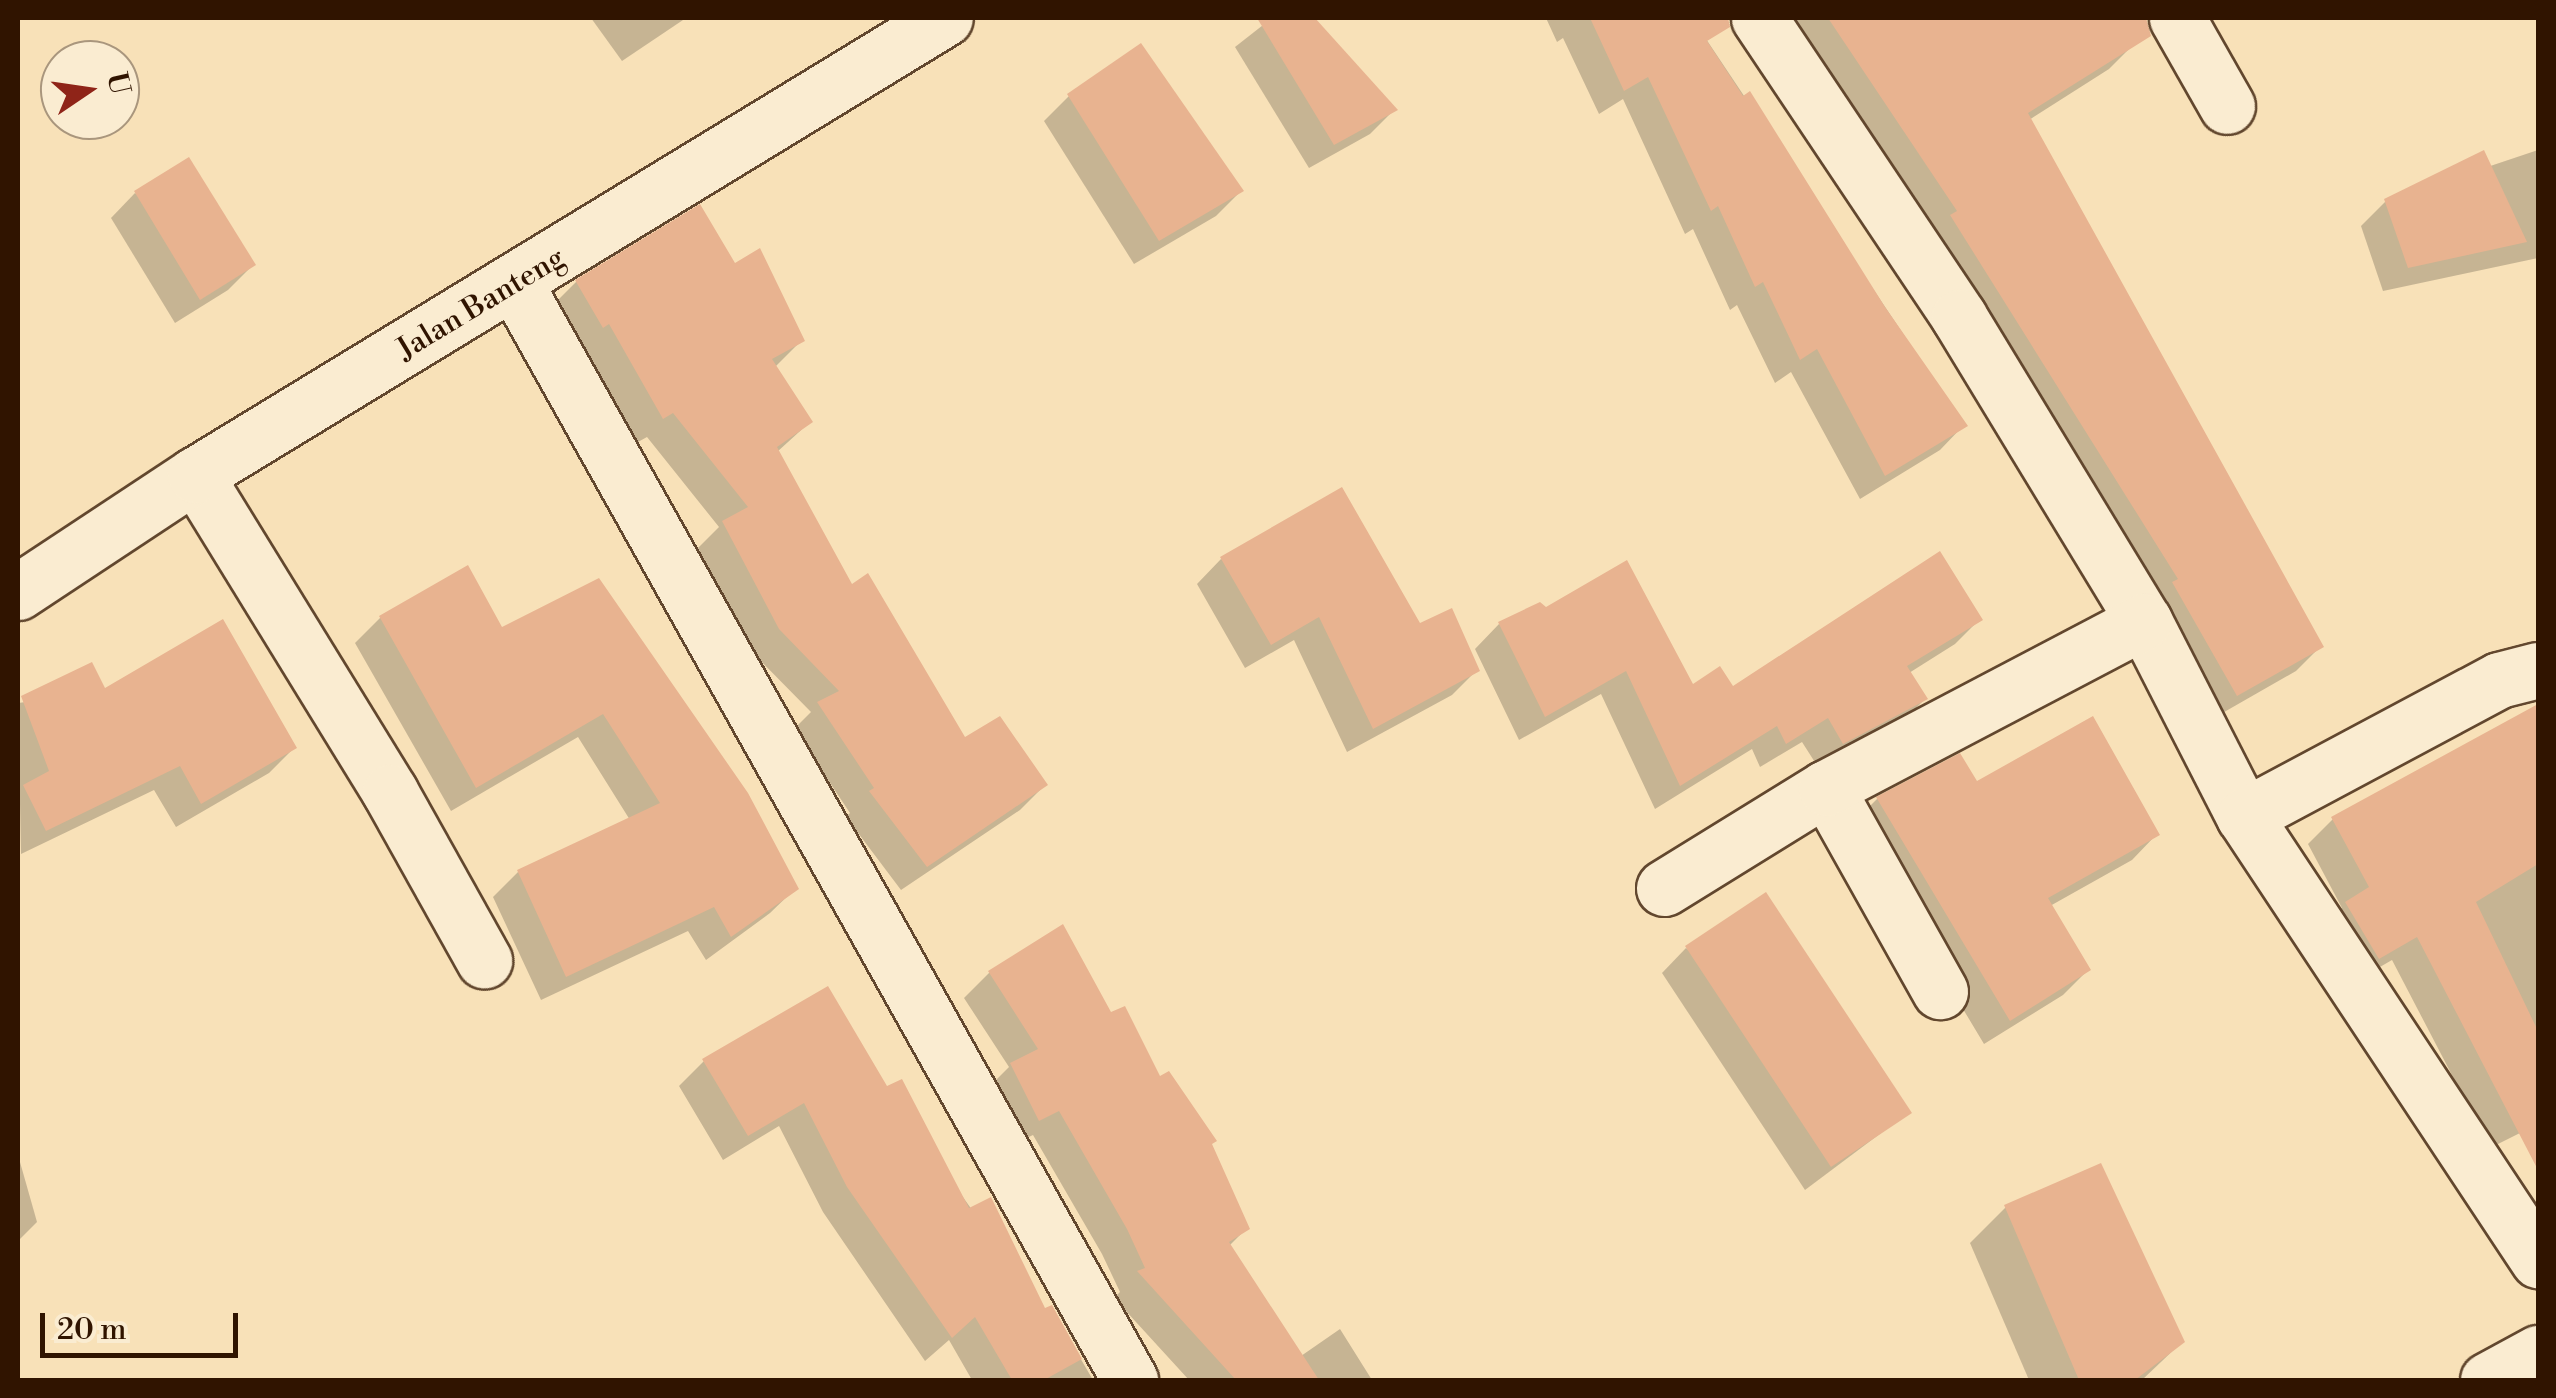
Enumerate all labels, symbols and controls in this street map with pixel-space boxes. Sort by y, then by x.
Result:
north arrow [40,40,140,140]
text: U [98,69,137,98]
street label: Jalan Banteng [391,240,571,368]
scale bar [45,1293,242,1355]
text: 20 m [57,1311,126,1349]

